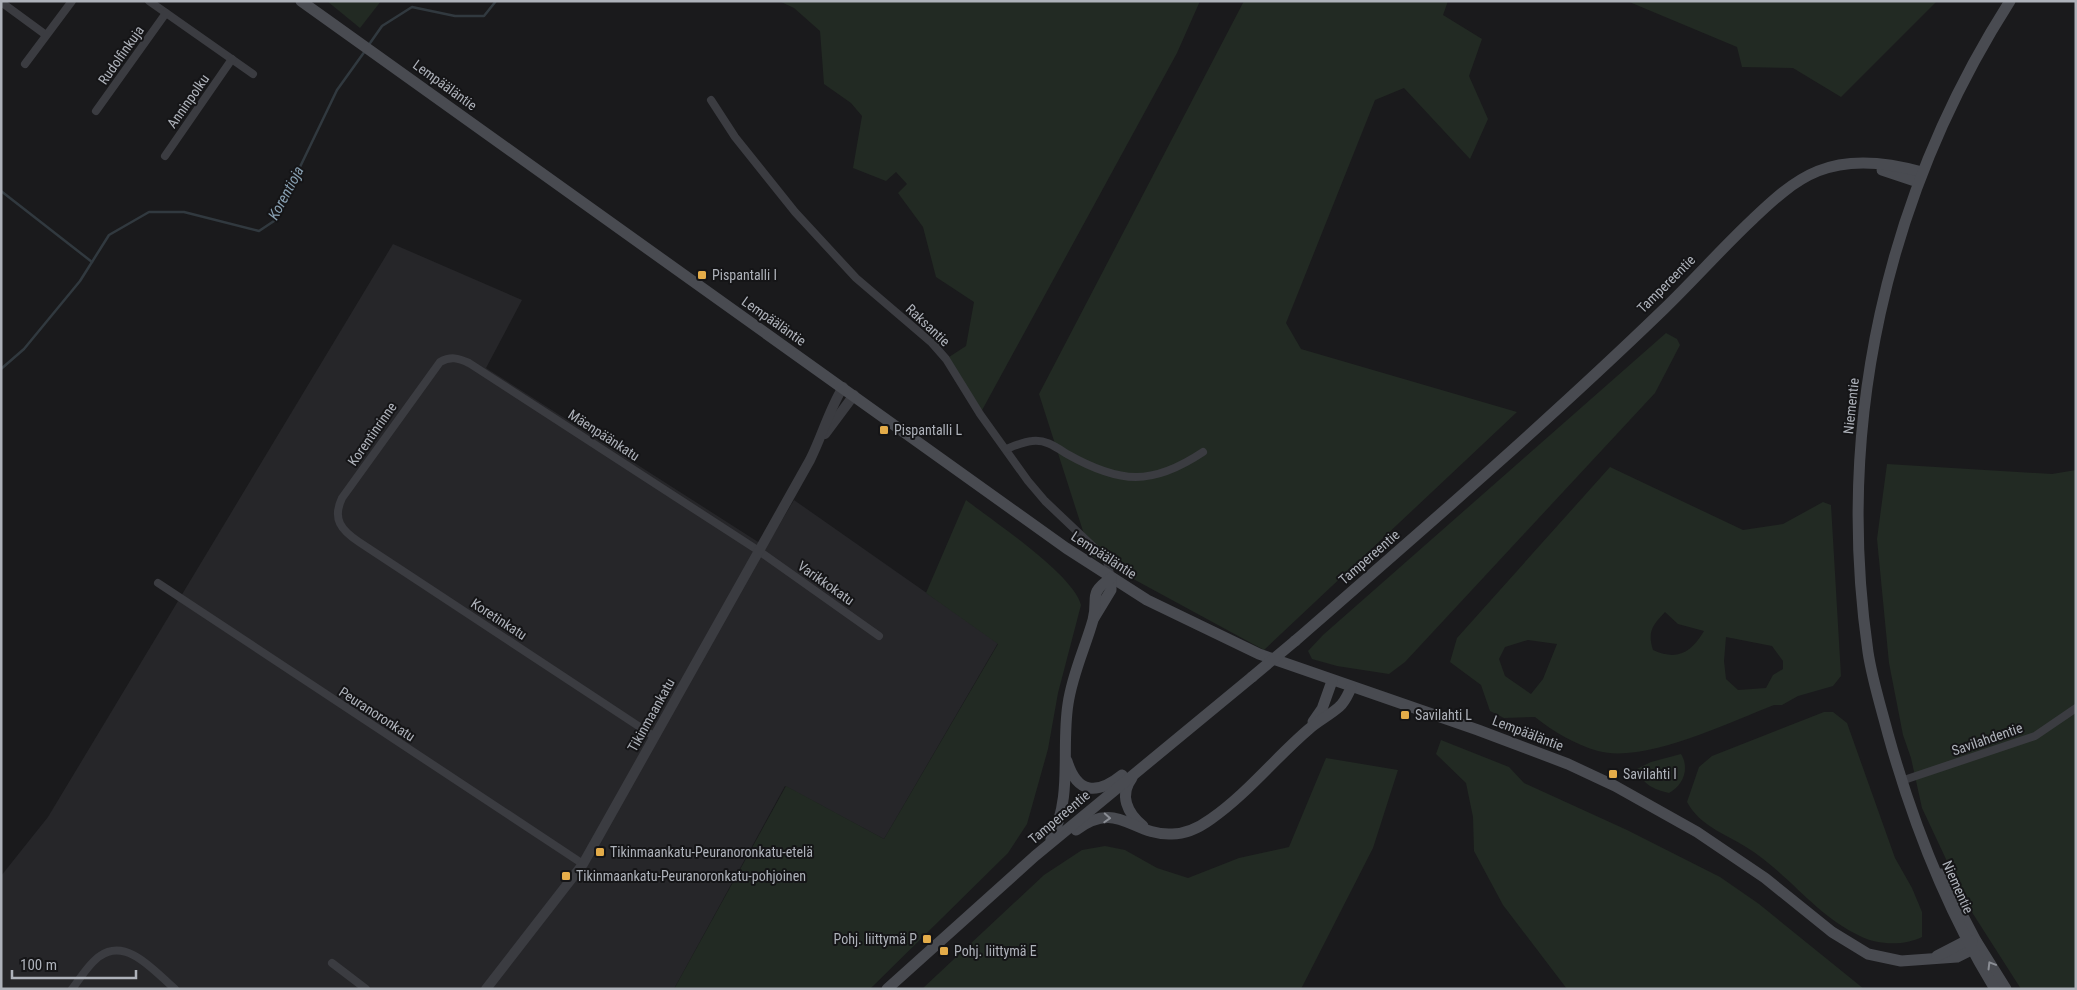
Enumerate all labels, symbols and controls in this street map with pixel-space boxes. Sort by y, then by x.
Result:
street label: Rudolfinkuja [95,23,147,87]
street label: Lempääläntie [410,57,480,114]
street label: Anninpolku [164,71,212,131]
water label: Korentioja [264,163,308,223]
street label: Tampereentie [1634,251,1699,316]
place label: Pispantalli I [712,267,777,283]
marker: Pispantalli I [696,269,708,281]
street label: Lempääläntie [739,293,810,349]
street label: Raksantie [903,301,954,350]
street label: Niementie [1840,377,1862,435]
street label: Korentinrinne [344,399,400,469]
street label: Mäenpäänkatu [565,406,643,464]
place label: Pispantalli L [894,422,962,438]
marker: Pispantalli L [878,424,890,436]
street label: Tampereentie [1335,526,1403,588]
street label: Lempääläntie [1068,528,1140,582]
street label: Varikkokatu [795,558,857,608]
street label: Koretinkatu [468,595,530,643]
street label: Tikinmaankatu [624,675,678,755]
street label: Peuranoronkatu [336,683,418,745]
place label: Savilahti L [1415,707,1472,723]
marker: Savilahti L [1399,709,1411,721]
street label: Lempääläntie [1490,712,1566,754]
street label: Savilahdentie [1949,719,2025,759]
place label: Savilahti I [1623,766,1677,782]
marker: Savilahti I [1607,768,1619,780]
street label: Tampereentie [1025,786,1093,847]
one-way arrow [1104,813,1112,824]
place label: Tikinmaankatu-Peuranoronkatu-etelä [610,844,813,860]
marker: Tikinmaankatu-Peuranoronkatu-etelä [594,846,606,858]
street label: Niementie [1939,858,1977,916]
place label: Tikinmaankatu-Peuranoronkatu-pohjoinen [576,868,806,884]
marker: Tikinmaankatu-Peuranoronkatu-pohjoinen [560,870,572,882]
place label: Pohj. liittymä P [834,931,917,947]
marker: Pohj. liittymä P [921,933,933,945]
place label: Pohj. liittymä E [954,943,1037,959]
marker: Pohj. liittymä E [938,945,950,957]
scale bar [12,948,136,980]
text: 100 m [20,956,57,974]
one-way arrow [1988,961,1997,970]

